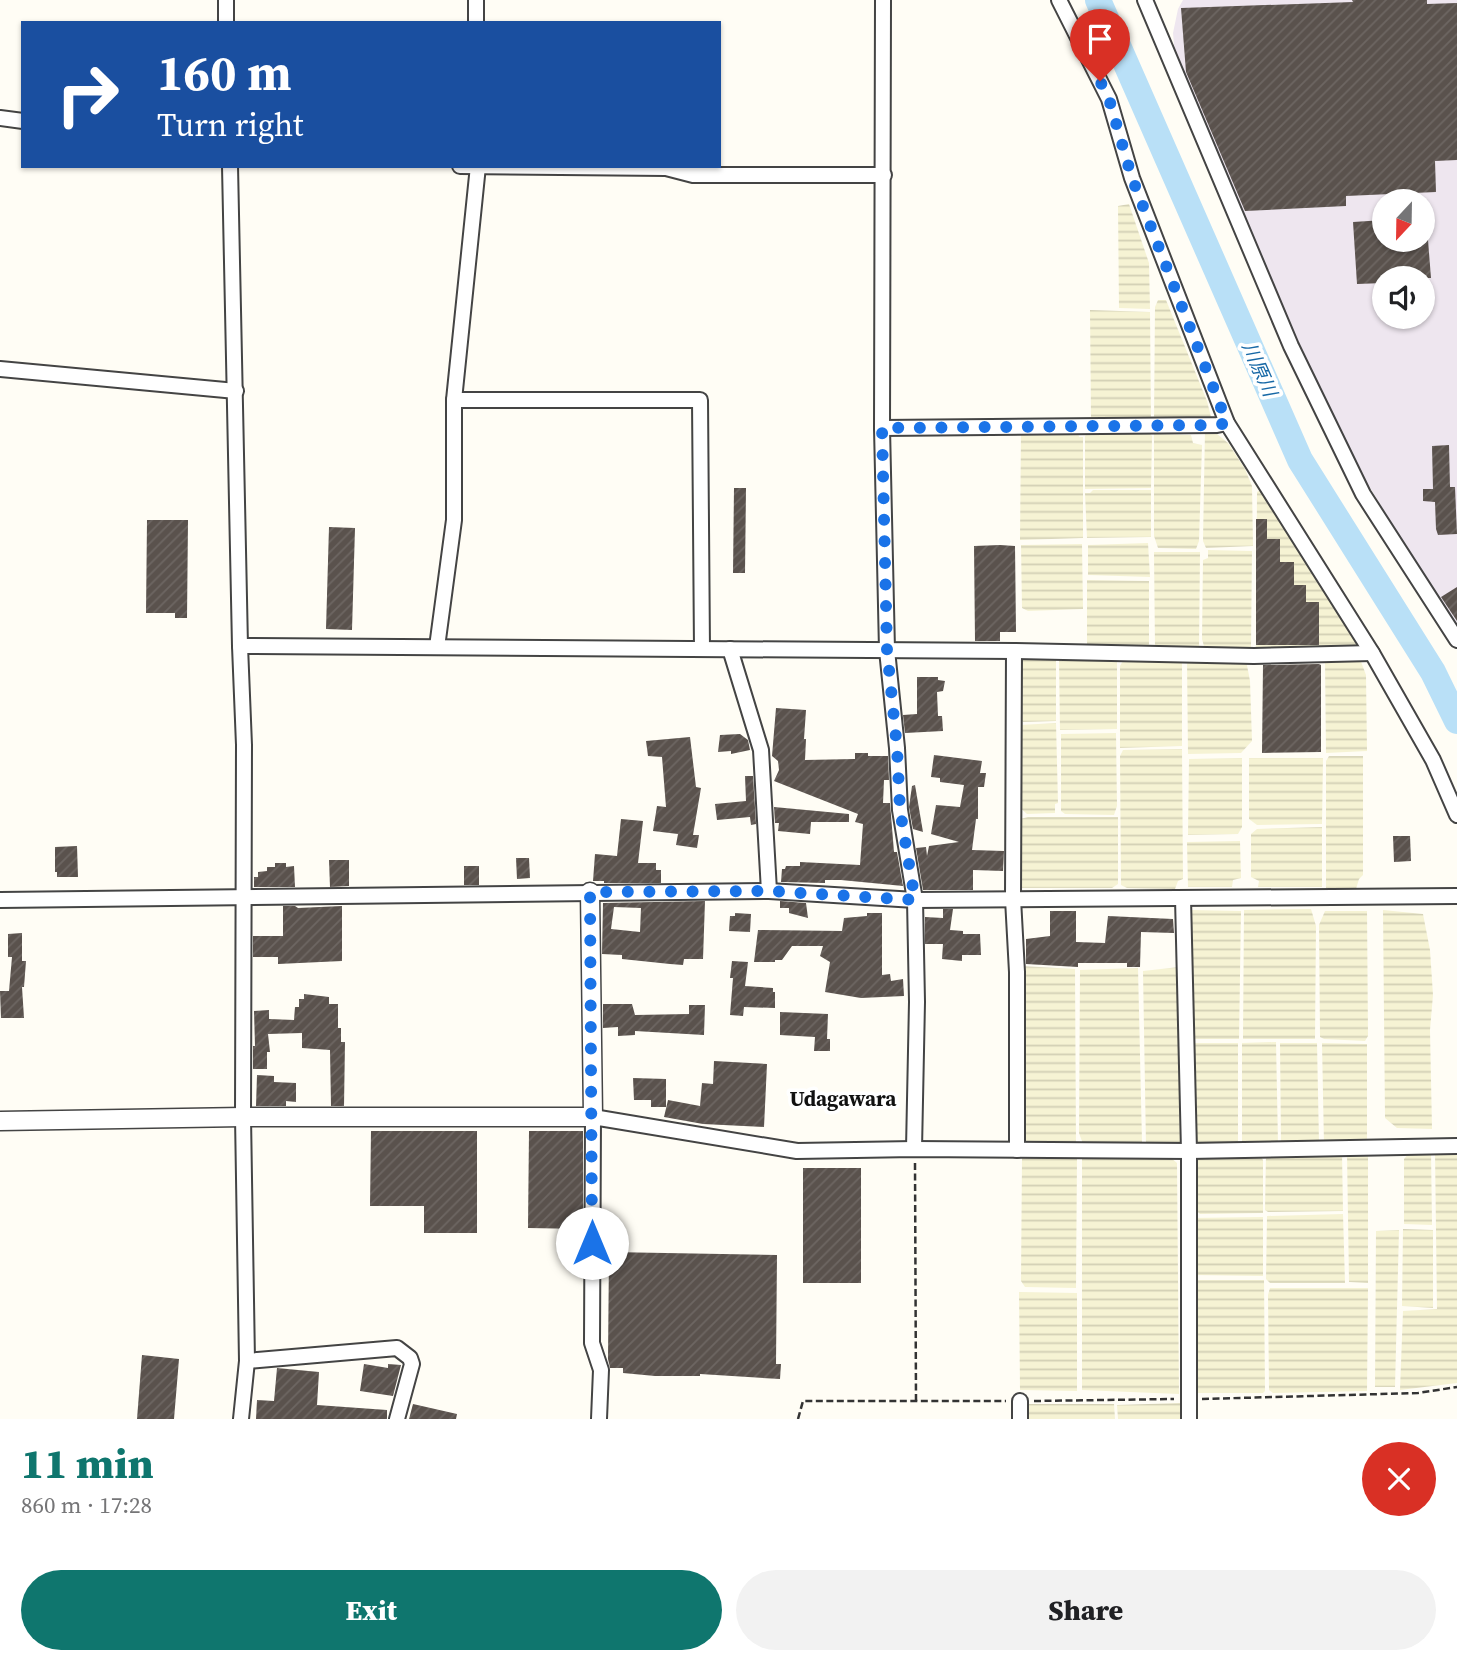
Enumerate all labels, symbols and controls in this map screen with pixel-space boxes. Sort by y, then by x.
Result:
pin [1070,9,1130,81]
icon: arrive [1081,20,1119,58]
text: 160 m [157,39,292,106]
icon: right [42,49,133,140]
text: Turn right [157,103,303,147]
north arrow [1372,189,1435,252]
map controls [1372,189,1435,329]
button: sound [1372,266,1435,329]
water label: 川原川 [1237,338,1284,402]
district label: Udagawara [790,1084,897,1113]
position arrow [555,1206,629,1280]
text: 11 min [21,1434,154,1492]
button: close [1362,1442,1436,1516]
text: 860 m · 17:28 [21,1489,152,1521]
button: Exit [21,1570,722,1650]
button: Share [736,1570,1436,1650]

